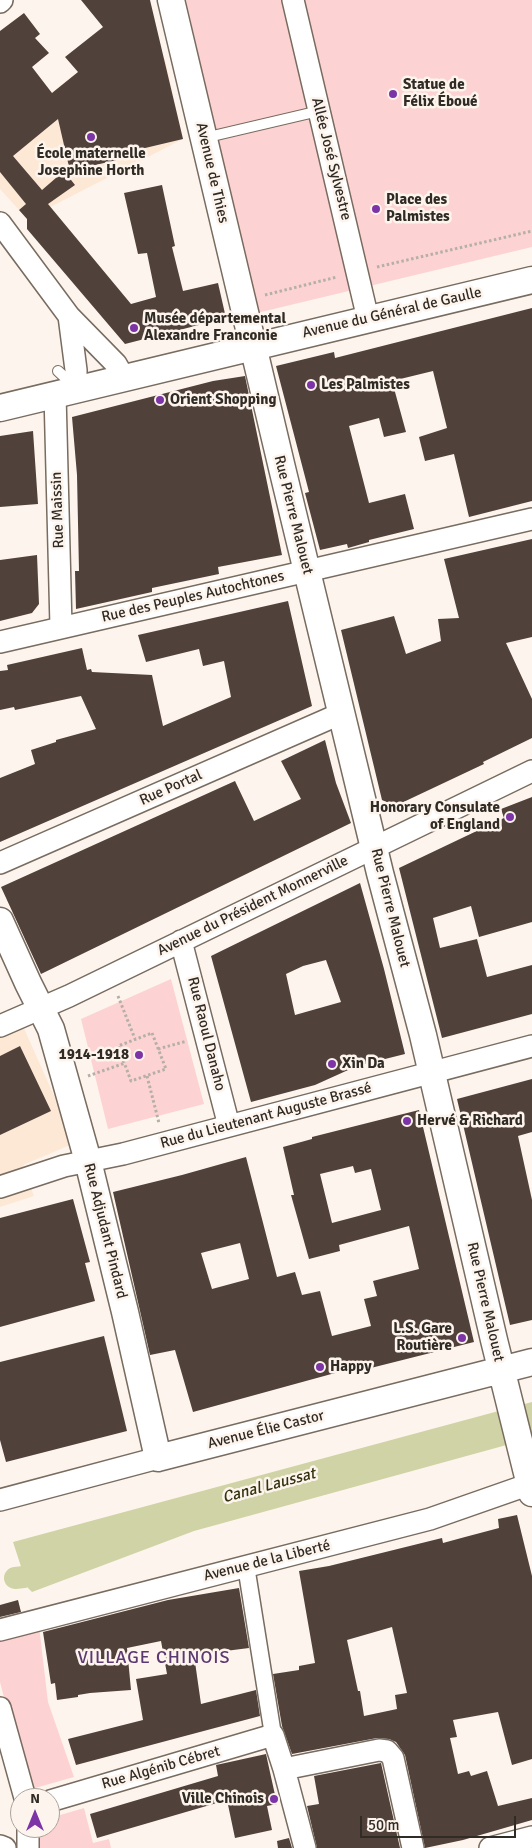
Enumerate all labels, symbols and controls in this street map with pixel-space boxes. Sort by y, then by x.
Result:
place label: Statue de Félix Éboué [403,76,478,111]
marker: Statue de Félix Éboué [387,88,399,100]
street label: Allée José Sylvestre [307,96,355,222]
street label: Avenue de Thies [192,121,232,225]
marker: École maternelle Josephine Horth [85,131,97,143]
place label: École maternelle Josephine Horth [36,145,146,180]
place label: Place des Palmistes [386,191,450,226]
marker: Place des Palmistes [370,203,382,215]
street label: Avenue du Général de Gaulle [301,284,483,342]
place label: Musée départemental Alexandre Franconie [144,310,286,345]
marker: Musée départemental Alexandre Franconie [128,322,140,334]
place label: Les Palmistes [321,376,410,394]
marker: Les Palmistes [305,379,317,391]
place label: Orient Shopping [170,391,276,409]
marker: Orient Shopping [154,394,166,406]
street label: Rue Pierre Malouet [270,454,316,576]
street label: Rue Maissin [48,471,68,549]
street label: Rue des Peuples Autochtones [100,567,286,627]
street label: Rue Portal [137,766,205,810]
place label: Honorary Consulate of England [370,799,500,834]
marker: Honorary Consulate of England [504,811,516,823]
street label: Rue Pierre Malouet [367,847,413,969]
street label: Avenue du Président Monnerville [155,852,351,960]
street label: Rue Raoul Danaho [183,975,229,1093]
place label: 1914-1918 [59,1046,129,1064]
marker: 1914-1918 [133,1049,145,1061]
place label: Xin Da [342,1055,385,1073]
marker: Xin Da [326,1058,338,1070]
street label: Rue du Lieutenant Auguste Brassé [158,1079,374,1153]
place label: Hervé & Richard [417,1112,523,1130]
marker: Hervé & Richard [401,1115,413,1127]
street label: Rue Adjudant Pindard [79,1161,131,1301]
street label: Rue Pierre Malouet [463,1241,507,1363]
place label: L.S. Gare Routière [393,1320,452,1355]
marker: L.S. Gare Routière [456,1332,468,1344]
place label: Happy [330,1358,372,1376]
marker: Happy [314,1361,326,1373]
street label: Avenue Élie Castor [206,1407,326,1453]
water label: Canal Laussat [220,1464,318,1508]
street label: Avenue de la Liberté [202,1537,332,1585]
district label: VILLAGE CHINOIS [76,1647,232,1669]
street label: Rue Algénib Cébret [100,1743,222,1793]
north arrow [10,1788,60,1838]
text: N [30,1790,40,1807]
place label: Ville Chinois [182,1790,264,1808]
marker: Ville Chinois [268,1793,280,1805]
scale bar [362,1806,518,1838]
text: 50 m [368,1816,399,1834]

